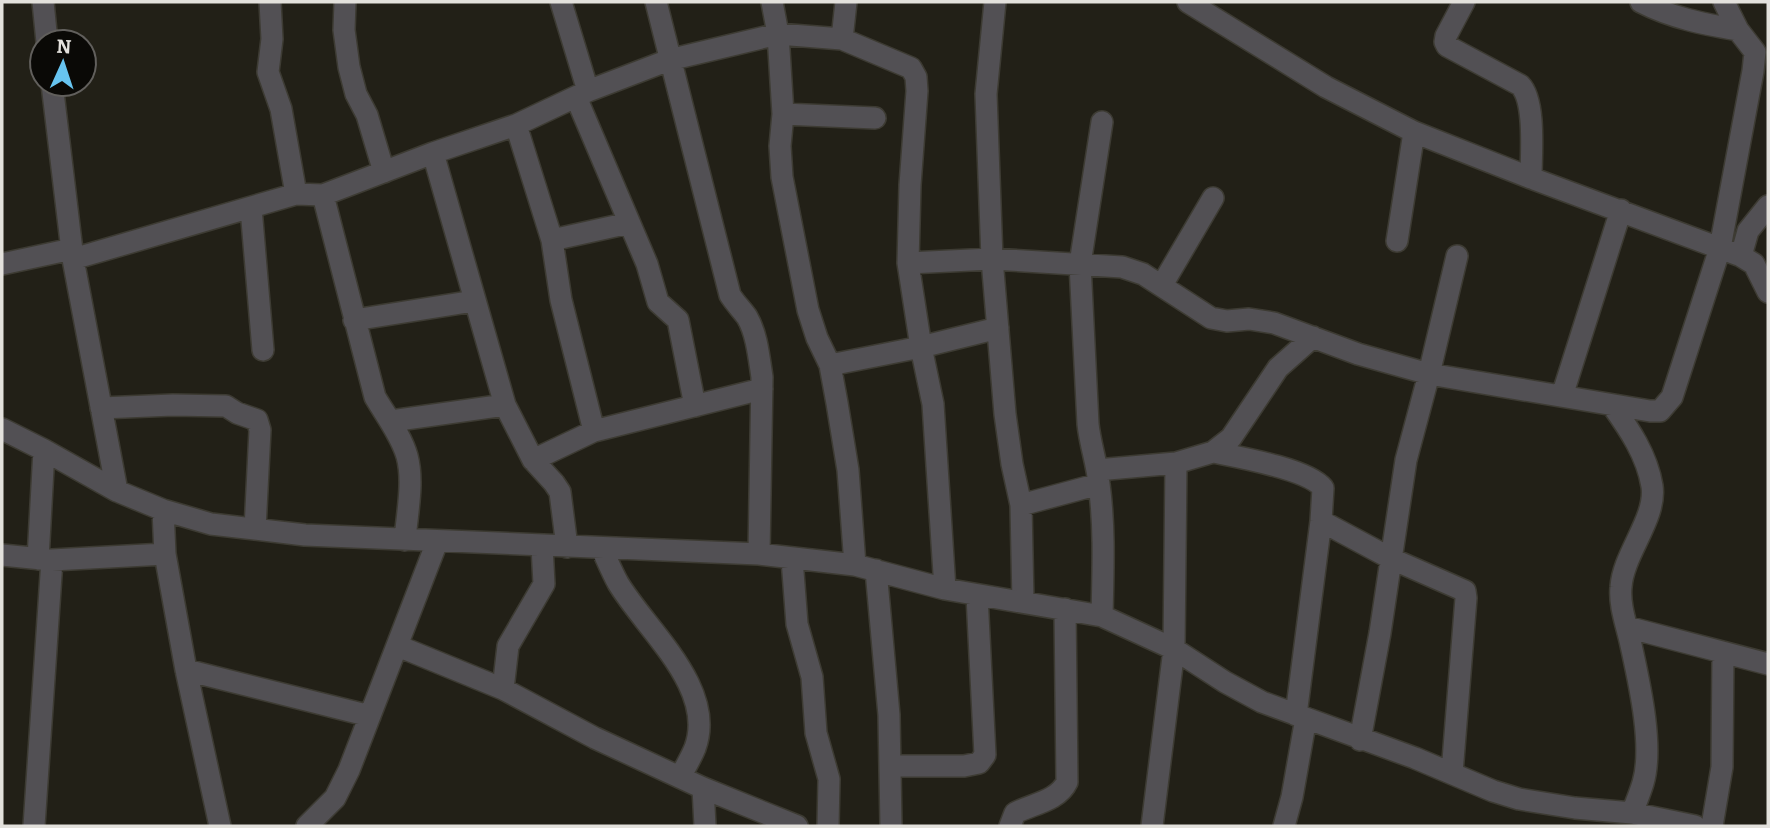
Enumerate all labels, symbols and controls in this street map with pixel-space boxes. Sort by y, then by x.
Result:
north arrow [28,28,98,98]
text: N [56,35,72,58]

